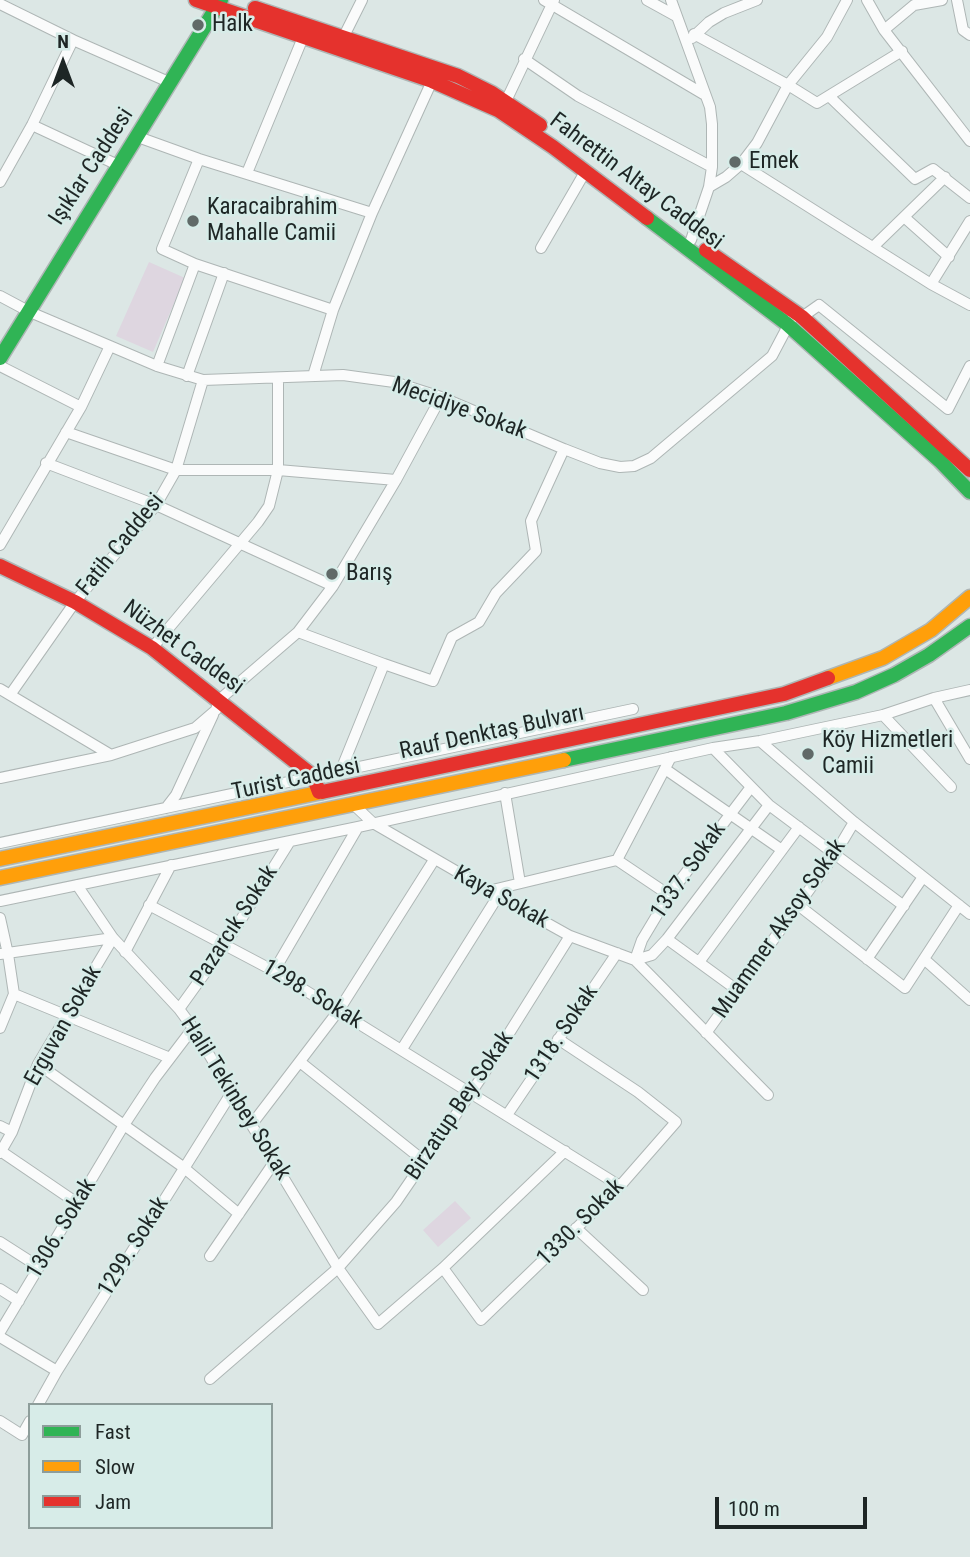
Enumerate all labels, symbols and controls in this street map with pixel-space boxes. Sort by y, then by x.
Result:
place label: Halk [212,11,253,39]
marker: Halk [190,17,206,33]
north arrow [28,28,98,98]
text: N [57,30,69,53]
street label: Işıklar Caddesi [44,103,140,231]
street label: Fahrettin Altay Caddesi [544,108,728,256]
place label: Emek [749,148,799,176]
marker: Emek [727,154,743,170]
place label: Karacaibrahim Mahalle Camii [207,194,338,248]
marker: Karacaibrahim Mahalle Camii [185,213,201,229]
street label: Mecidiye Sokak [388,372,530,446]
street label: Fatih Caddesi [71,488,171,602]
place label: Barış [346,560,392,588]
marker: Barış [324,566,340,582]
street label: Nüzhet Caddesi [117,595,249,701]
street label: Rauf Denktaş Bulvarı [397,700,587,766]
place label: Köy Hizmetleri Camii [822,727,953,781]
marker: Köy Hizmetleri Camii [800,746,816,762]
street label: Turist Caddesi [229,753,363,807]
street label: 1337. Sokak [646,817,732,925]
street label: Muammer Aksoy Sokak [708,834,852,1024]
street label: Pazarcık Sokak [186,860,284,992]
street label: Kaya Sokak [449,861,553,935]
street label: 1298. Sokak [257,954,367,1036]
street label: Erguvan Sokak [20,961,108,1091]
street label: 1318. Sokak [519,980,605,1088]
street label: Halil Tekinbey Sokak [174,1012,296,1186]
street label: Birzatup Bey Sokak [400,1026,520,1186]
street label: 1306. Sokak [21,1174,103,1284]
street label: 1330. Sokak [532,1174,630,1272]
street label: 1299. Sokak [93,1192,175,1302]
legend [28,1403,273,1529]
text: Fast [95,1420,131,1444]
text: Slow [95,1455,135,1479]
scale bar [718,1484,870,1528]
text: Jam [95,1490,131,1514]
text: 100 m [728,1497,780,1521]

